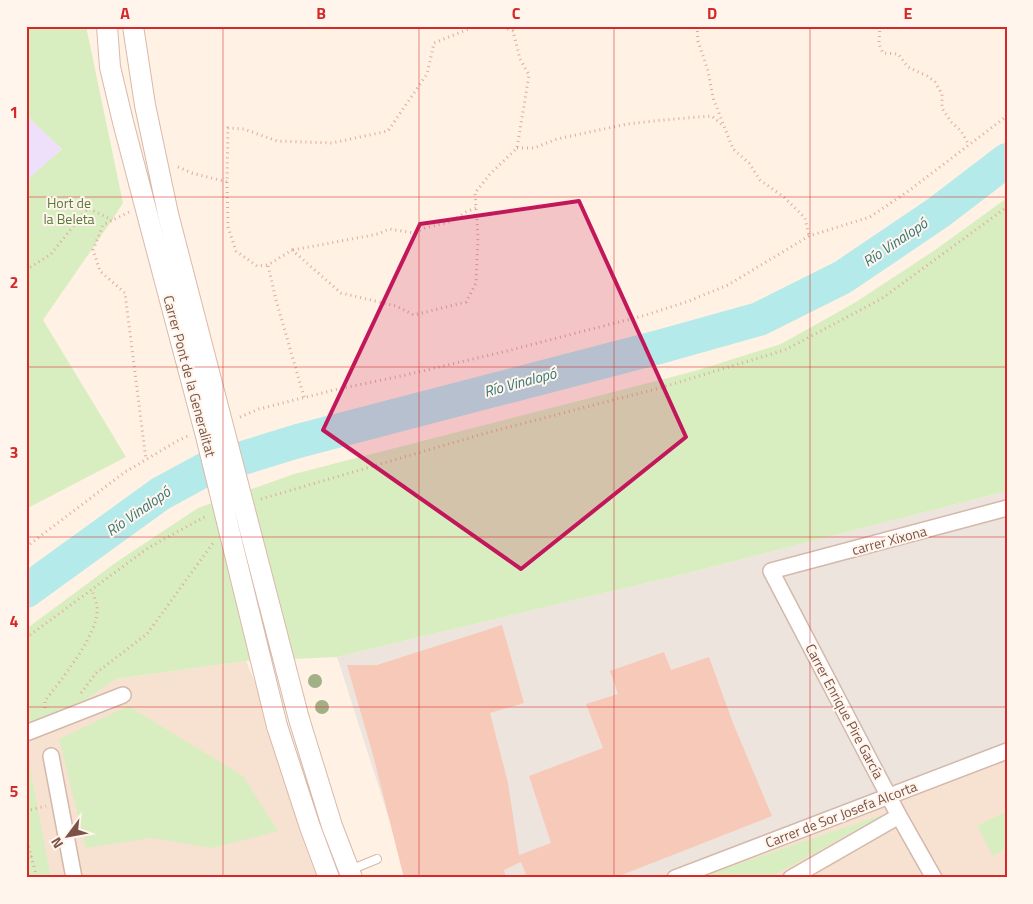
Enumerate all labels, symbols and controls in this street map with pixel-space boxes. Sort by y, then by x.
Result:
text: A [120,1,130,25]
text: B [316,1,326,25]
text: C [512,1,521,25]
text: D [707,1,717,25]
text: E [904,1,913,25]
text: 1 [10,100,18,124]
park label: Hort de la Beleta [43,192,95,229]
water label: Río Vinalopó [858,211,933,272]
text: 2 [10,270,18,294]
street label: Carrer Pont de la Generalitat [158,293,222,459]
water label: Río Vinalopó [481,361,559,403]
text: 3 [10,440,18,464]
water label: Río Vinalopó [101,480,175,542]
street label: carrer Xixona [849,520,929,560]
text: 4 [10,609,19,633]
street label: Carrer Enrique Pire García [801,640,889,782]
street label: Carrer de Sor Josefa Alcorta [762,775,920,853]
text: 5 [10,779,19,803]
north arrow [42,812,92,862]
text: N [45,833,68,853]

